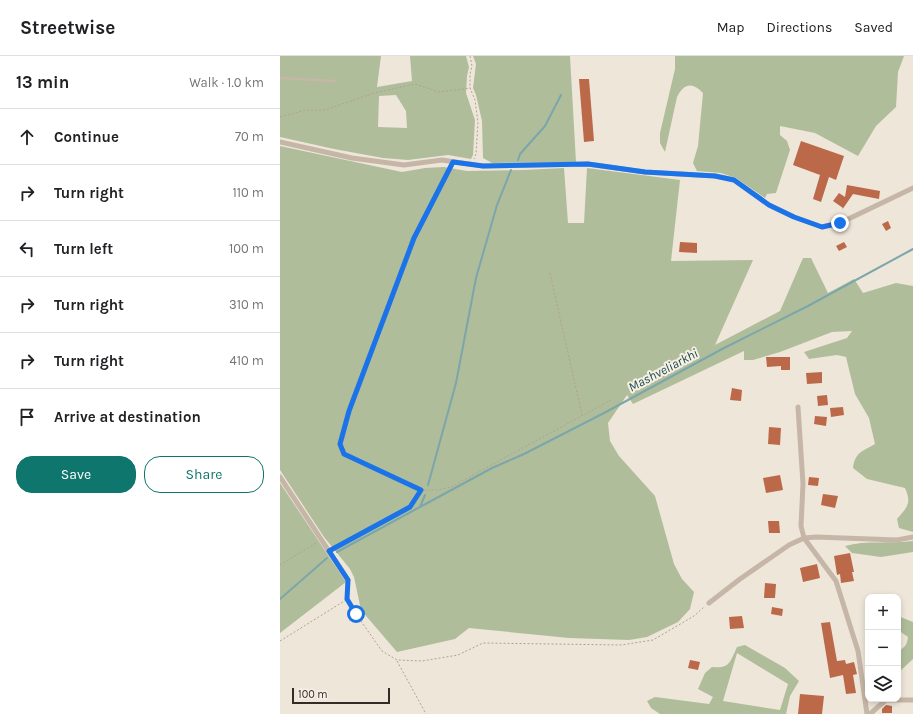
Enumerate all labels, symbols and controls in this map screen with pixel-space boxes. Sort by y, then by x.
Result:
text: Streetwise [20,17,115,39]
text: Map [717,19,745,36]
text: Directions [767,19,832,36]
text: Saved [854,19,893,36]
text: 13 min [16,72,69,92]
text: Walk · 1.0 km [189,75,264,90]
icon: ahead [16,126,38,148]
text: Continue [54,128,119,146]
text: 70 m [235,129,264,144]
icon: right [16,182,38,204]
text: Turn right [54,184,124,202]
text: 110 m [232,185,264,200]
route end [831,214,849,232]
icon: left [16,238,38,260]
text: Turn left [54,240,113,258]
text: 100 m [229,241,264,256]
icon: right [16,294,38,316]
text: Turn right [54,296,124,314]
text: 310 m [229,297,264,312]
water label: Mashveliarkhi [626,345,701,395]
icon: right [16,350,38,372]
text: Turn right [54,352,124,370]
text: 410 m [229,353,264,368]
icon: arrive [16,406,38,428]
text: Arrive at destination [54,408,201,426]
button: Save [16,456,136,493]
button: Share [144,456,264,493]
map controls [865,594,901,702]
button: + [865,594,901,630]
route start [347,605,365,623]
button: − [865,630,901,666]
button: layers [865,666,901,702]
scale bar [292,686,390,705]
text: 100 m [298,688,328,701]

